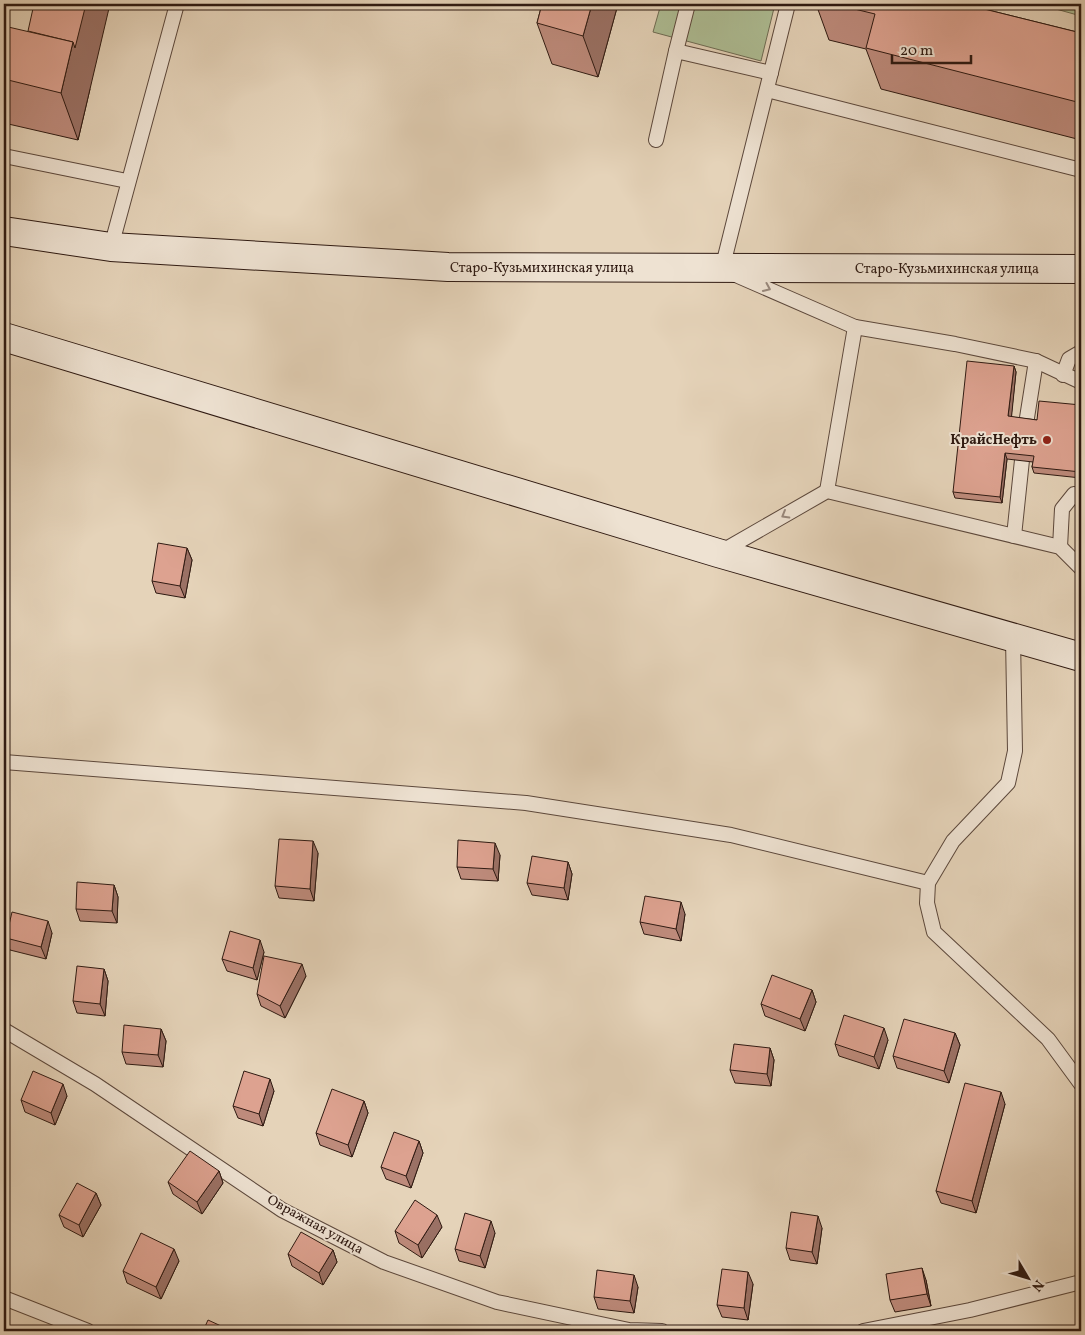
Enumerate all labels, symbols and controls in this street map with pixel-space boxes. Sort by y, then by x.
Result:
scale bar [892,32,971,64]
text: 20 m [900,41,933,62]
street label: Старо-Кузьмихинская улица [450,259,634,278]
street label: Старо-Кузьмихинская улица [855,260,1039,279]
one-way arrow [762,282,771,293]
place label: КрайсНефть [950,431,1037,450]
marker: КрайсНефть [1041,434,1053,446]
one-way arrow [781,509,790,519]
street label: Овражная улица [263,1191,367,1259]
north arrow [1002,1252,1052,1302]
text: N [1026,1275,1048,1295]

